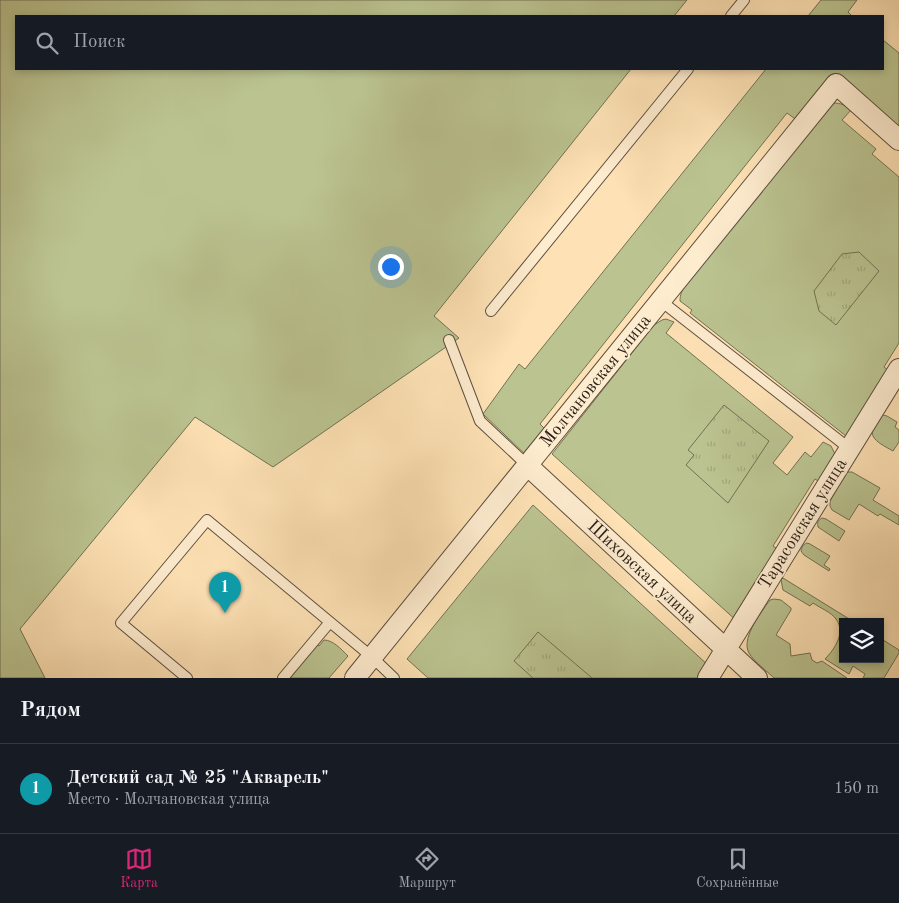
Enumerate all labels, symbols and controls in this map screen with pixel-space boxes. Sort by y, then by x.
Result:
search box [15,15,884,70]
icon: search [33,29,61,57]
text: Поиск [73,33,125,52]
your location [378,254,404,280]
street label: Молчановская улица [537,311,655,451]
street label: Тарасовская улица [755,455,851,593]
street label: Шиховская улица [584,517,700,627]
pin: 1 [209,572,241,613]
map controls [839,618,884,663]
button: layers [839,618,884,663]
text: Рядом [20,700,81,721]
text: Детский сад № 25 "Акварель" [67,769,329,788]
text: 1 [31,781,41,797]
text: 150 m [834,781,879,797]
text: Место · Молчановская улица [67,792,270,808]
tab: Карта [120,845,158,892]
tab: Маршрут [398,845,456,892]
tab: Сохранённые [696,845,779,892]

